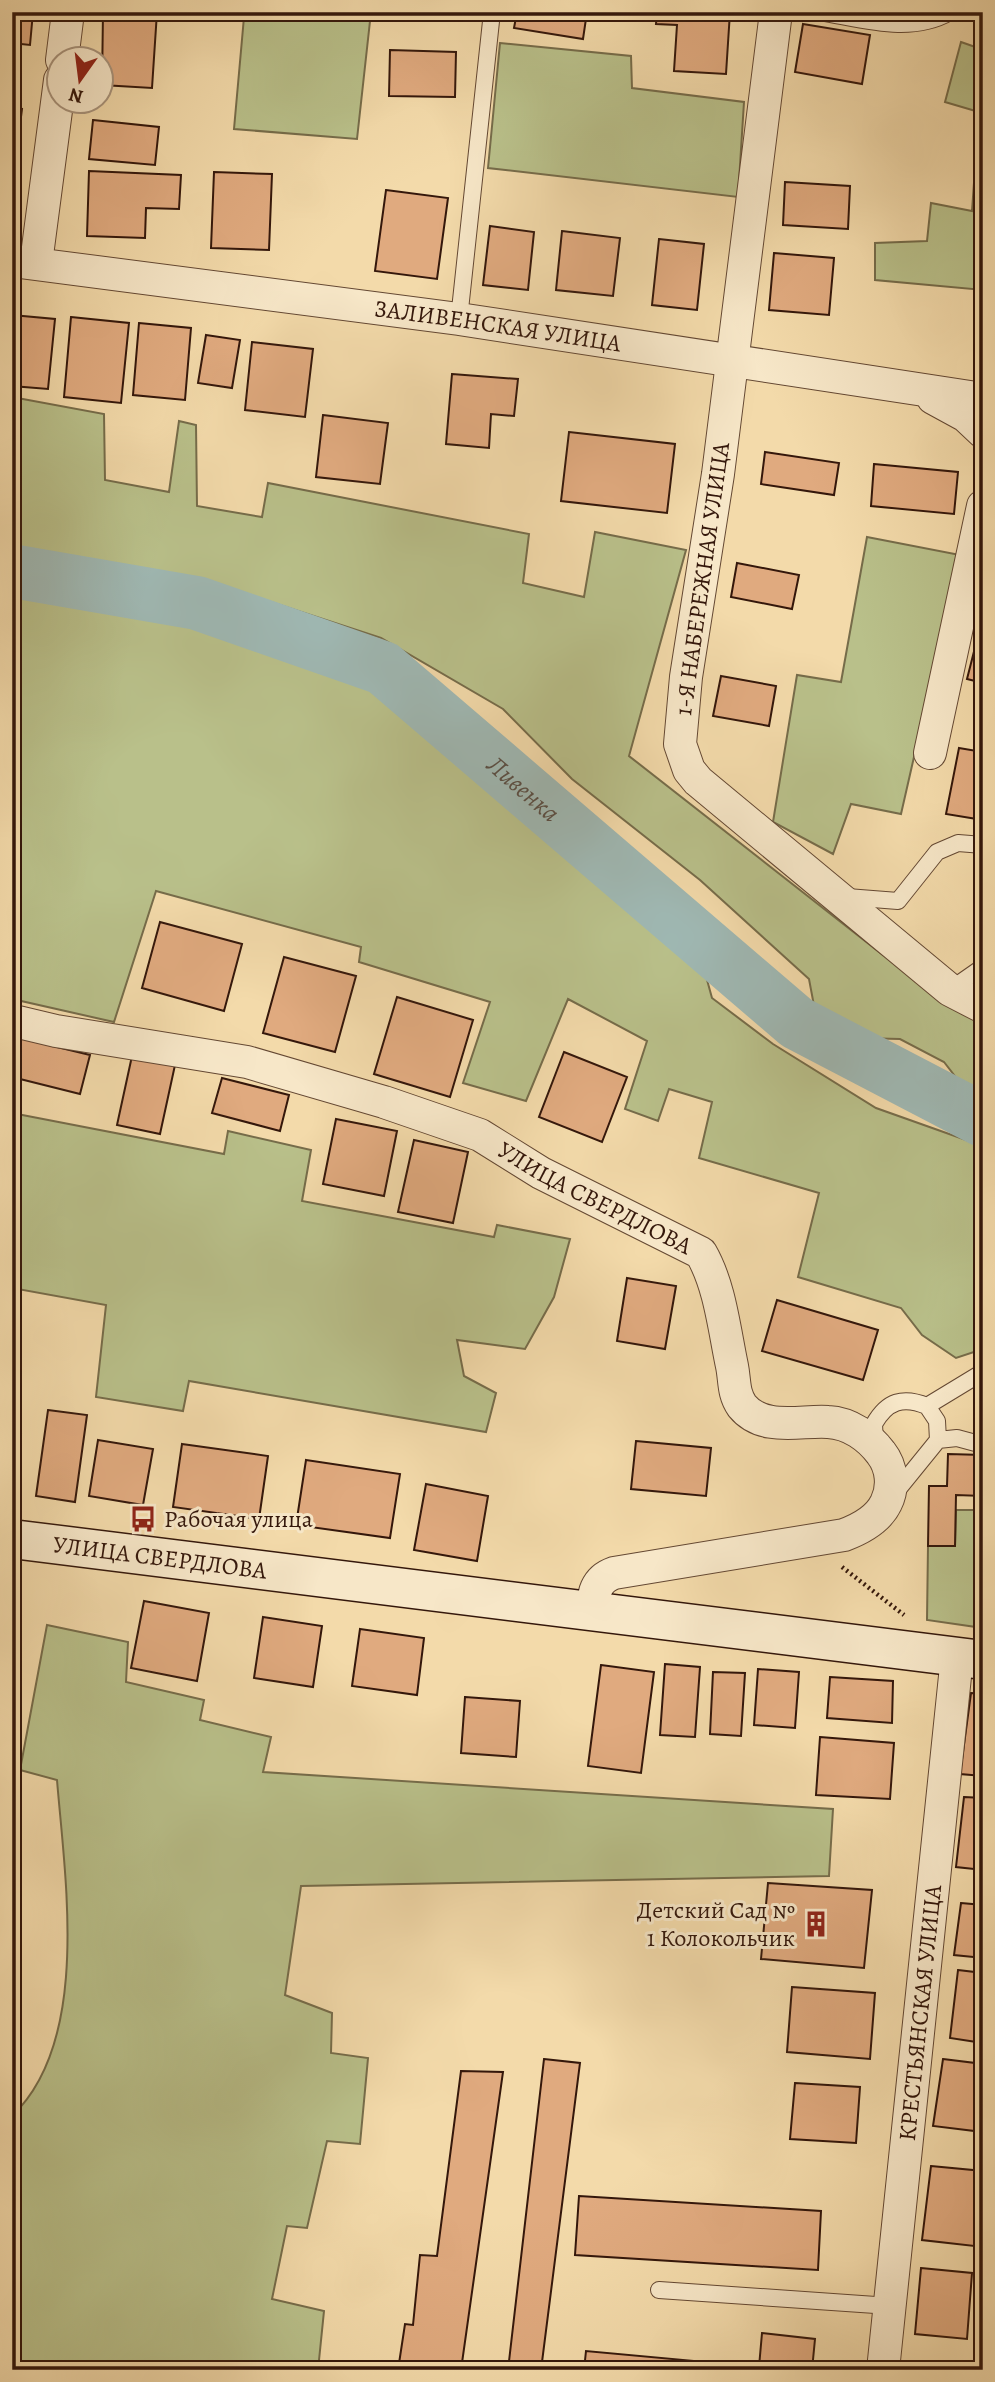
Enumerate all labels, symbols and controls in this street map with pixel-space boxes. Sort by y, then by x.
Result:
north arrow [46,46,116,116]
text: N [66,81,86,110]
street label: ЗАЛИВЕНСКАЯ УЛИЦА [373,292,624,360]
street label: 1-Я НАБЕРЕЖНАЯ УЛИЦА [667,439,737,718]
water label: Ливенка [478,747,567,830]
street label: УЛИЦА СВЕРДЛОВА [491,1134,698,1262]
place label: Рабочая улица [164,1503,313,1535]
bus stop icon: Рабочая улица [128,1504,158,1534]
street label: УЛИЦА СВЕРДЛОВА [51,1528,270,1587]
street label: КРЕСТЬЯНСКАЯ УЛИЦА [891,1882,949,2142]
place label: Детский Сад № 1 Колокольчик [637,1894,795,1954]
building icon: Детский Сад № 1 Колокольчик [801,1909,831,1939]

